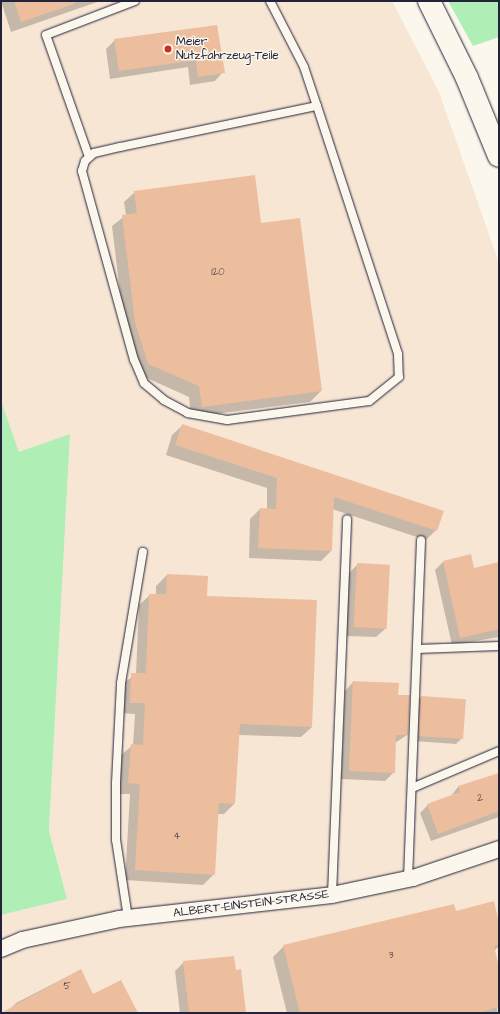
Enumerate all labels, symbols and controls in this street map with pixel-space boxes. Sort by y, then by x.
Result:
place label: Meier Nutzfahrzeug-Teile [176,35,279,63]
marker: Meier Nutzfahrzeug-Teile [163,44,173,54]
house number: 120 [211,267,225,279]
house number: 2 [477,793,483,805]
house number: 4 [174,831,180,843]
street label: ALBERT-EINSTEIN-STRASSE [172,887,330,921]
house number: 3 [388,950,394,962]
house number: 5 [63,981,71,993]

